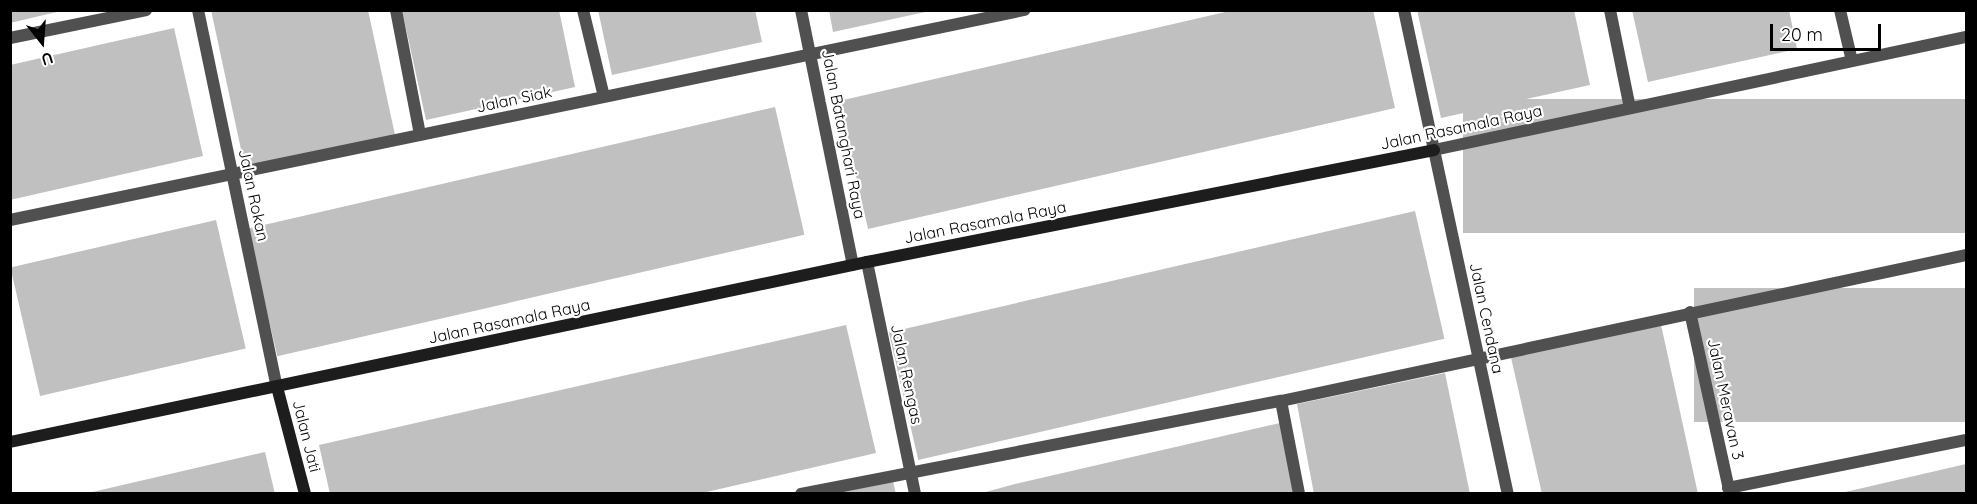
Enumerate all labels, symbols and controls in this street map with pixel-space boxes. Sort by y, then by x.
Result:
north arrow [12,12,72,72]
scale bar [1773,12,1884,50]
text: 20 m [1781,23,1823,46]
text: U [39,48,56,70]
street label: Jalan Batanghari Raya [818,48,870,220]
street label: Jalan Siak [475,82,553,116]
street label: Jalan Rasamala Raya [1378,100,1544,154]
street label: Jalan Rokan [235,147,273,243]
street label: Jalan Rasamala Raya [902,197,1068,247]
street label: Jalan Cendana [1466,261,1508,375]
street label: Jalan Rasamala Raya [426,294,592,348]
street label: Jalan Rengas [887,322,927,426]
street label: Jalan Meravan 3 [1704,336,1748,462]
street label: Jalan Jati [289,398,325,474]

